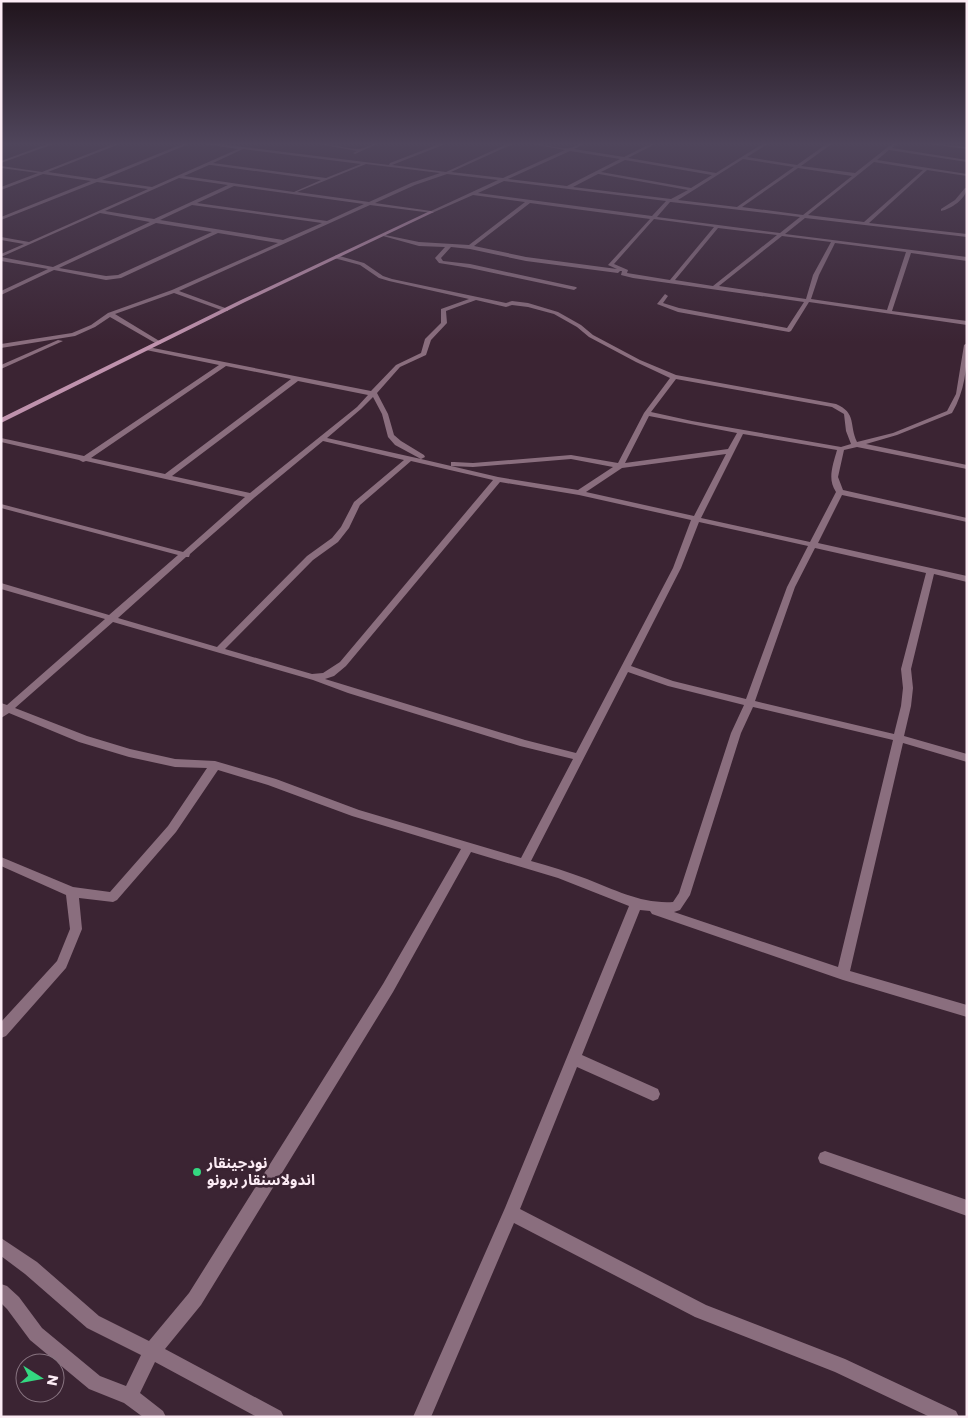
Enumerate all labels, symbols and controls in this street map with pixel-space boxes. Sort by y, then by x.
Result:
place label: نودجينقار اندولاسنقار برونو [206,1152,315,1190]
marker: نودجينقار اندولاسنقار برونو [191,1166,203,1178]
north arrow [15,1353,65,1403]
text: N [42,1373,64,1388]

